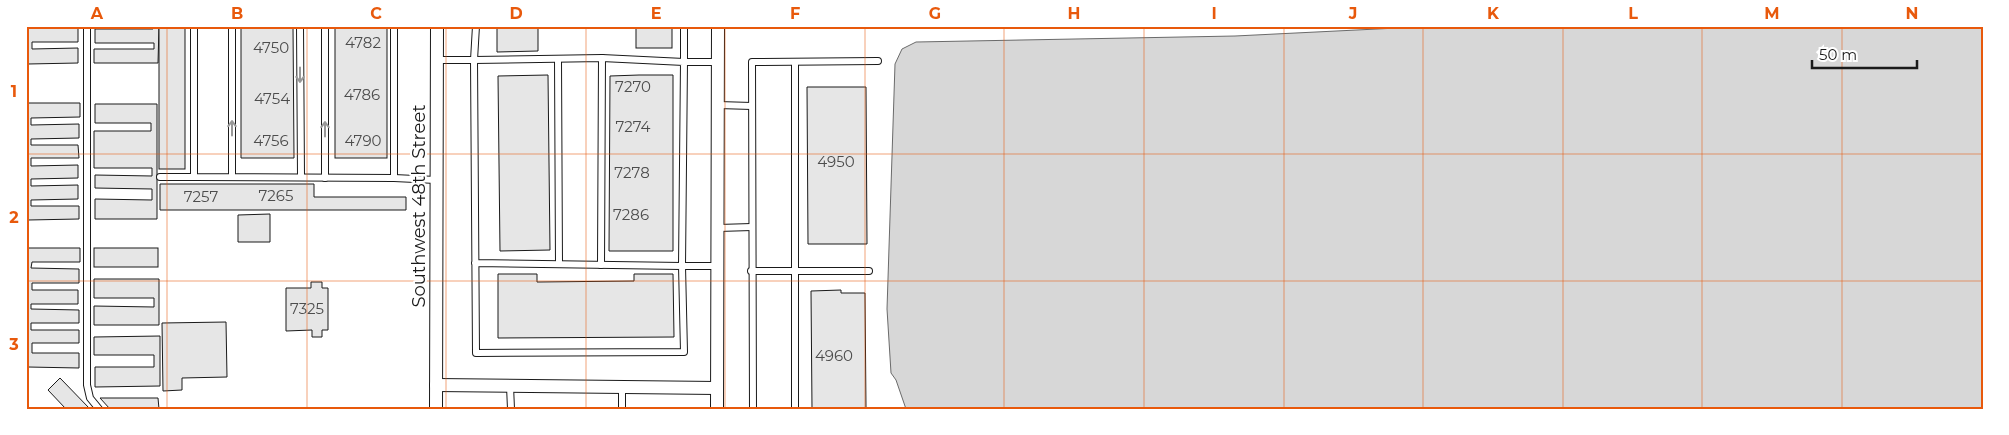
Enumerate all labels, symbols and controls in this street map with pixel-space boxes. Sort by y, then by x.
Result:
text: A [90,4,104,23]
text: B [231,4,243,23]
text: C [370,4,382,23]
text: D [509,4,523,23]
text: E [651,4,661,23]
text: F [790,4,800,23]
text: G [929,4,941,23]
text: H [1068,4,1080,23]
text: I [1211,4,1217,23]
text: J [1348,4,1357,23]
text: K [1487,4,1500,23]
text: L [1628,4,1638,23]
text: M [1764,4,1780,23]
text: N [1906,4,1918,23]
house number: 4782 [345,33,381,52]
house number: 4750 [253,38,289,57]
scale bar [1812,38,1916,70]
text: 50 m [1819,45,1857,64]
one-way arrow [295,66,305,83]
house number: 7270 [615,77,651,96]
text: 1 [11,82,17,101]
house number: 4786 [344,85,380,104]
house number: 4754 [254,89,290,108]
street label: Southwest 48th Street [408,104,430,308]
house number: 7274 [615,117,651,136]
one-way arrow [227,120,237,136]
one-way arrow [320,121,330,138]
house number: 4756 [253,131,289,150]
house number: 4790 [344,131,382,150]
house number: 4950 [817,152,855,171]
house number: 7278 [614,163,650,182]
house number: 7265 [259,186,293,205]
house number: 7257 [184,187,218,206]
house number: 7286 [613,205,649,224]
text: 2 [9,208,19,227]
house number: 7325 [290,299,324,318]
text: 3 [8,335,19,354]
house number: 4960 [815,346,853,365]

